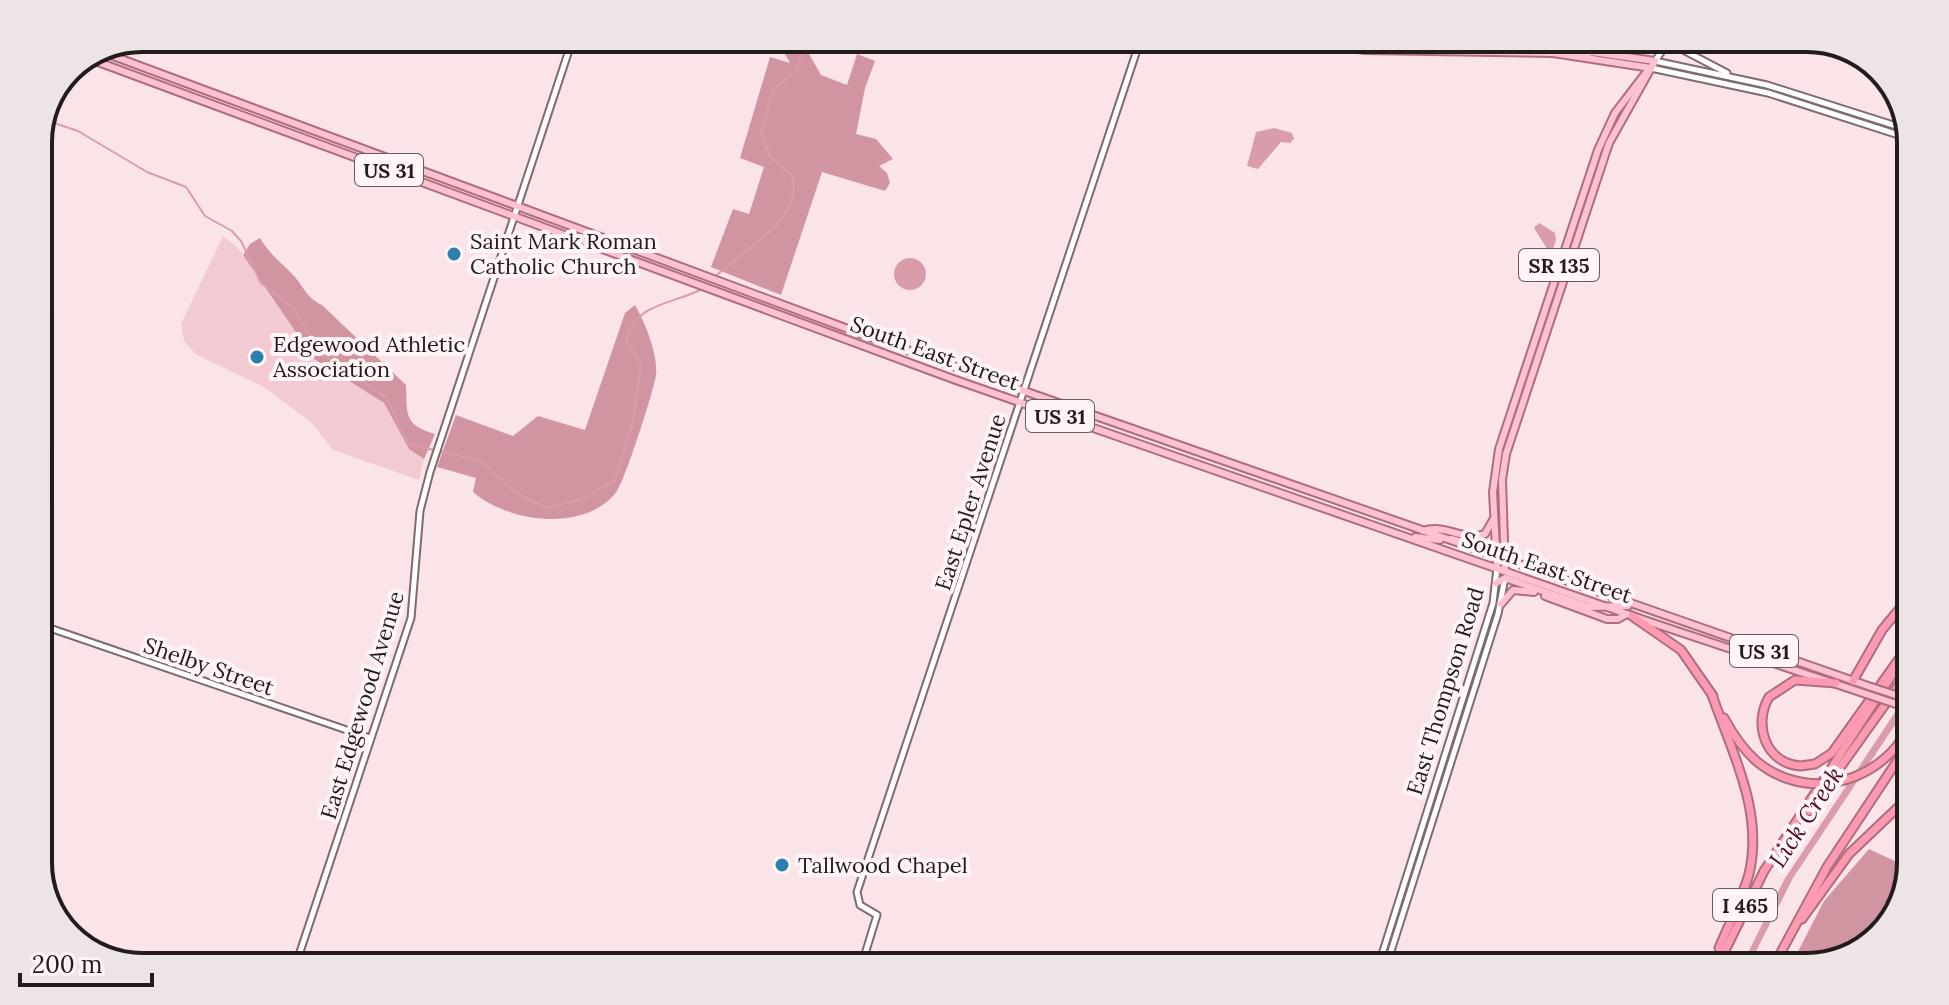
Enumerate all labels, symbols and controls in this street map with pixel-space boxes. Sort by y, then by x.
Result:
road number: US 31 [355,154,423,186]
place label: Saint Mark Roman Catholic Church [470,227,657,280]
marker: Saint Mark Roman Catholic Church [445,245,463,263]
road number: SR 135 [1519,249,1599,281]
street label: South East Street [847,309,1024,397]
place label: Edgewood Athletic Association [272,330,465,383]
marker: Edgewood Athletic Association [248,348,266,366]
road number: US 31 [1026,400,1094,432]
street label: East Epler Avenue [928,410,1012,594]
street label: South East Street [1458,525,1636,609]
street label: East Thompson Road [1400,584,1490,798]
street label: East Edgewood Avenue [314,588,410,822]
street label: Shelby Street [140,631,278,702]
road number: US 31 [1730,635,1798,667]
water label: Lick Creek [1762,761,1850,873]
place label: Tallwood Chapel [798,851,968,879]
marker: Tallwood Chapel [773,856,791,874]
road number: I 465 [1713,889,1777,921]
scale bar [20,937,152,987]
text: 200 m [32,949,102,980]

